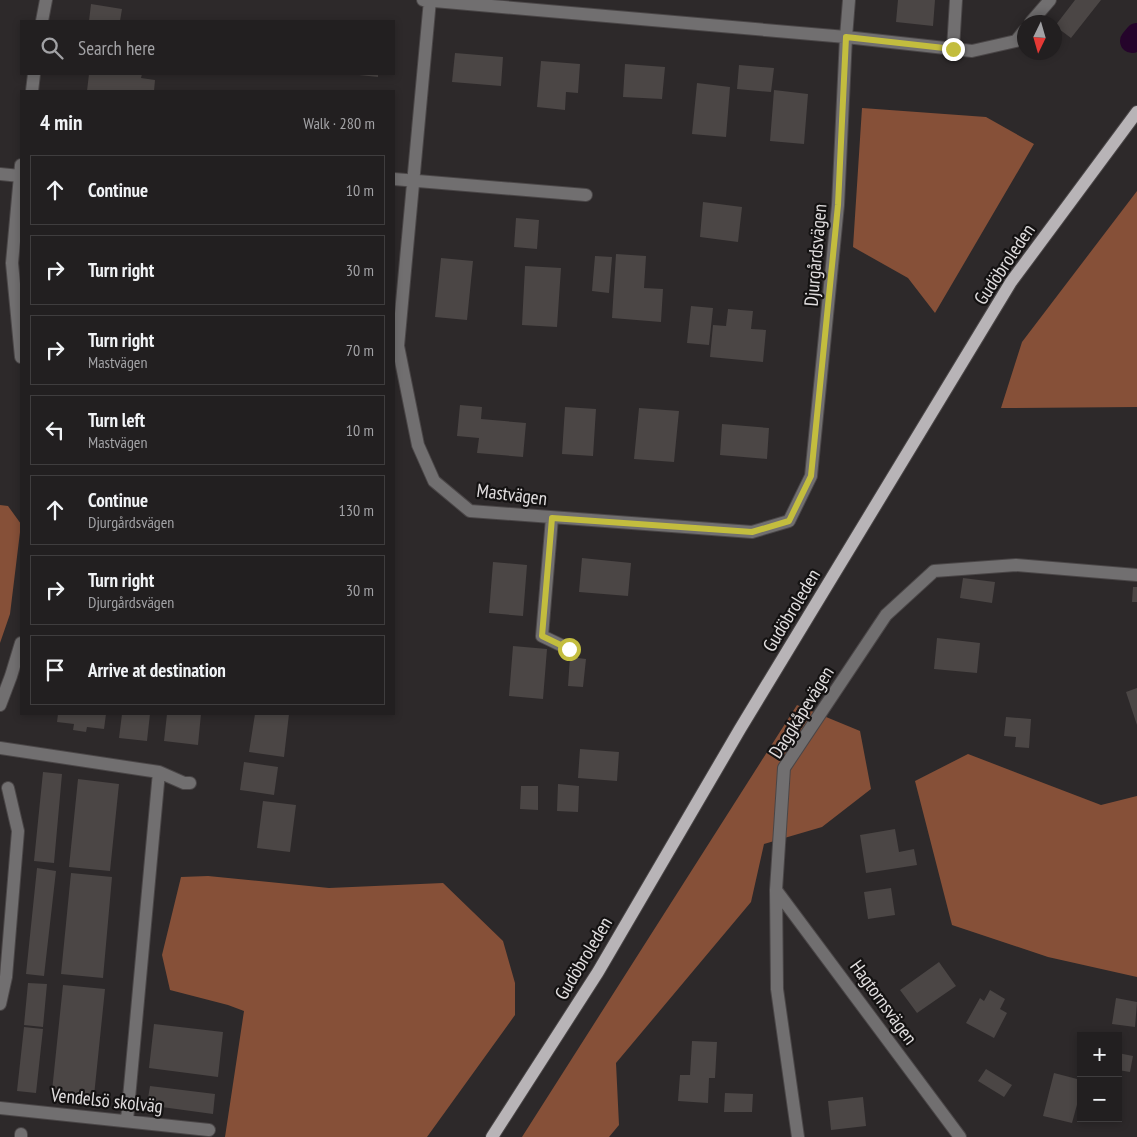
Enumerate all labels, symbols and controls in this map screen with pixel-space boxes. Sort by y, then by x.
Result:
north arrow [1017,15,1062,60]
search box [20,20,395,75]
icon: search [38,34,66,62]
text: Search here [78,36,155,60]
route end [942,38,965,61]
text: 4 min [40,109,82,136]
text: Walk · 280 m [303,113,375,133]
icon: ahead [41,176,69,204]
text: Continue [88,178,148,202]
text: 10 m [346,180,374,200]
street label: Djurgårdsvägen [799,203,831,307]
street label: Gudöbroleden [968,219,1040,309]
icon: right [41,256,69,284]
text: Turn right [88,258,154,282]
text: 30 m [346,260,374,280]
text: Turn right [88,328,154,352]
icon: right [41,336,69,364]
text: 70 m [346,340,374,360]
text: Mastvägen [88,352,147,372]
text: Turn left [88,408,145,432]
icon: left [41,416,69,444]
text: 10 m [346,420,374,440]
text: Mastvägen [88,432,147,452]
street label: Mastvägen [475,478,549,510]
text: Continue [88,488,148,512]
icon: ahead [41,496,69,524]
text: 130 m [339,500,374,520]
text: Djurgårdsvägen [88,512,174,532]
street label: Gudöbroleden [757,564,825,656]
text: Turn right [88,568,154,592]
icon: right [41,576,69,604]
text: 30 m [346,580,374,600]
text: Djurgårdsvägen [88,592,174,612]
route start [558,638,581,661]
icon: arrive [41,656,69,684]
text: Arrive at destination [88,658,226,682]
street label: Daggkåpevägen [763,661,839,763]
street label: Gudöbroleden [549,912,617,1004]
street label: Hagtornsvägen [845,955,923,1049]
map controls [1077,1032,1122,1122]
button: + [1077,1032,1122,1077]
button: − [1077,1077,1122,1122]
street label: Vendelsö skolväg [49,1082,164,1118]

